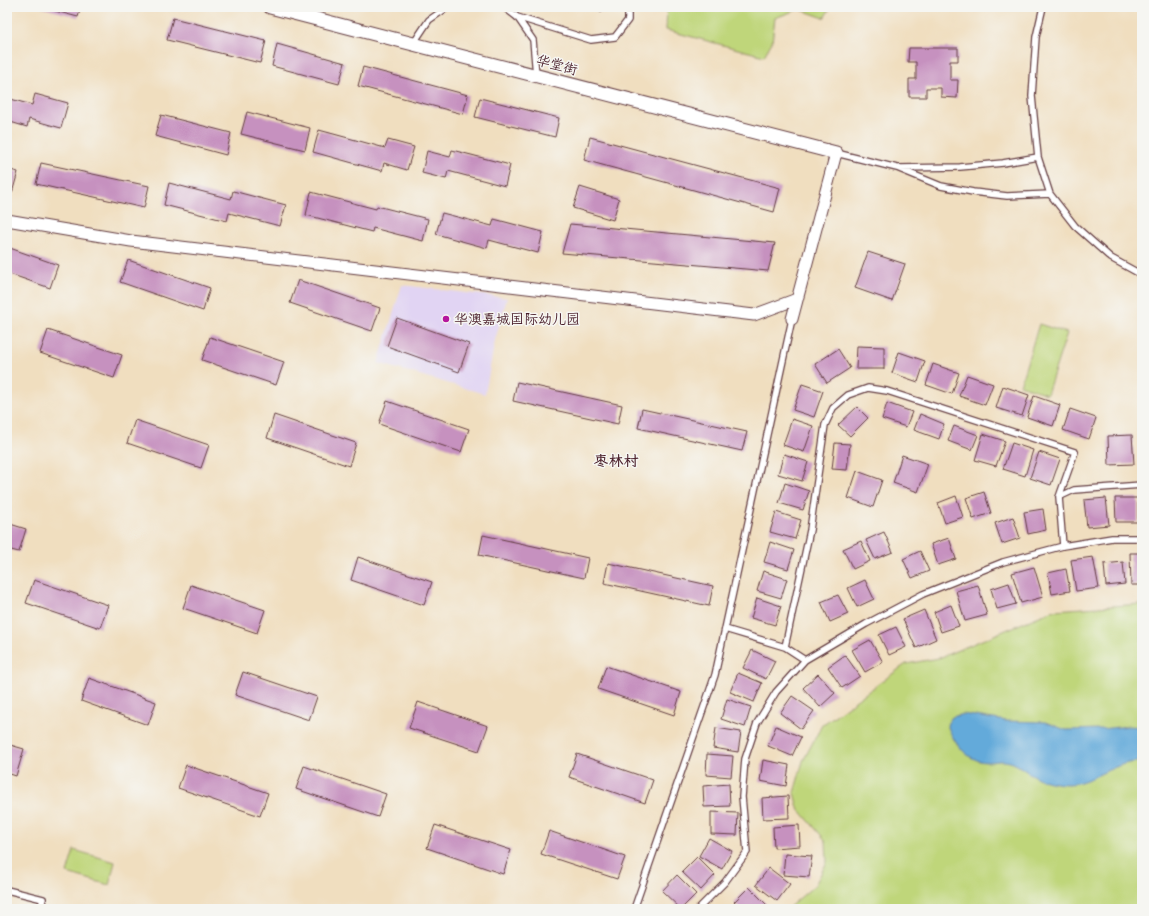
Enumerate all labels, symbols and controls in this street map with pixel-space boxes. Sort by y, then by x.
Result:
street label: 华堂街 [535,51,579,79]
place label: 华澳嘉城国际幼儿园 [454,311,580,328]
marker: 华澳嘉城国际幼儿园 [441,314,451,324]
district label: 枣林村 [593,452,639,471]

